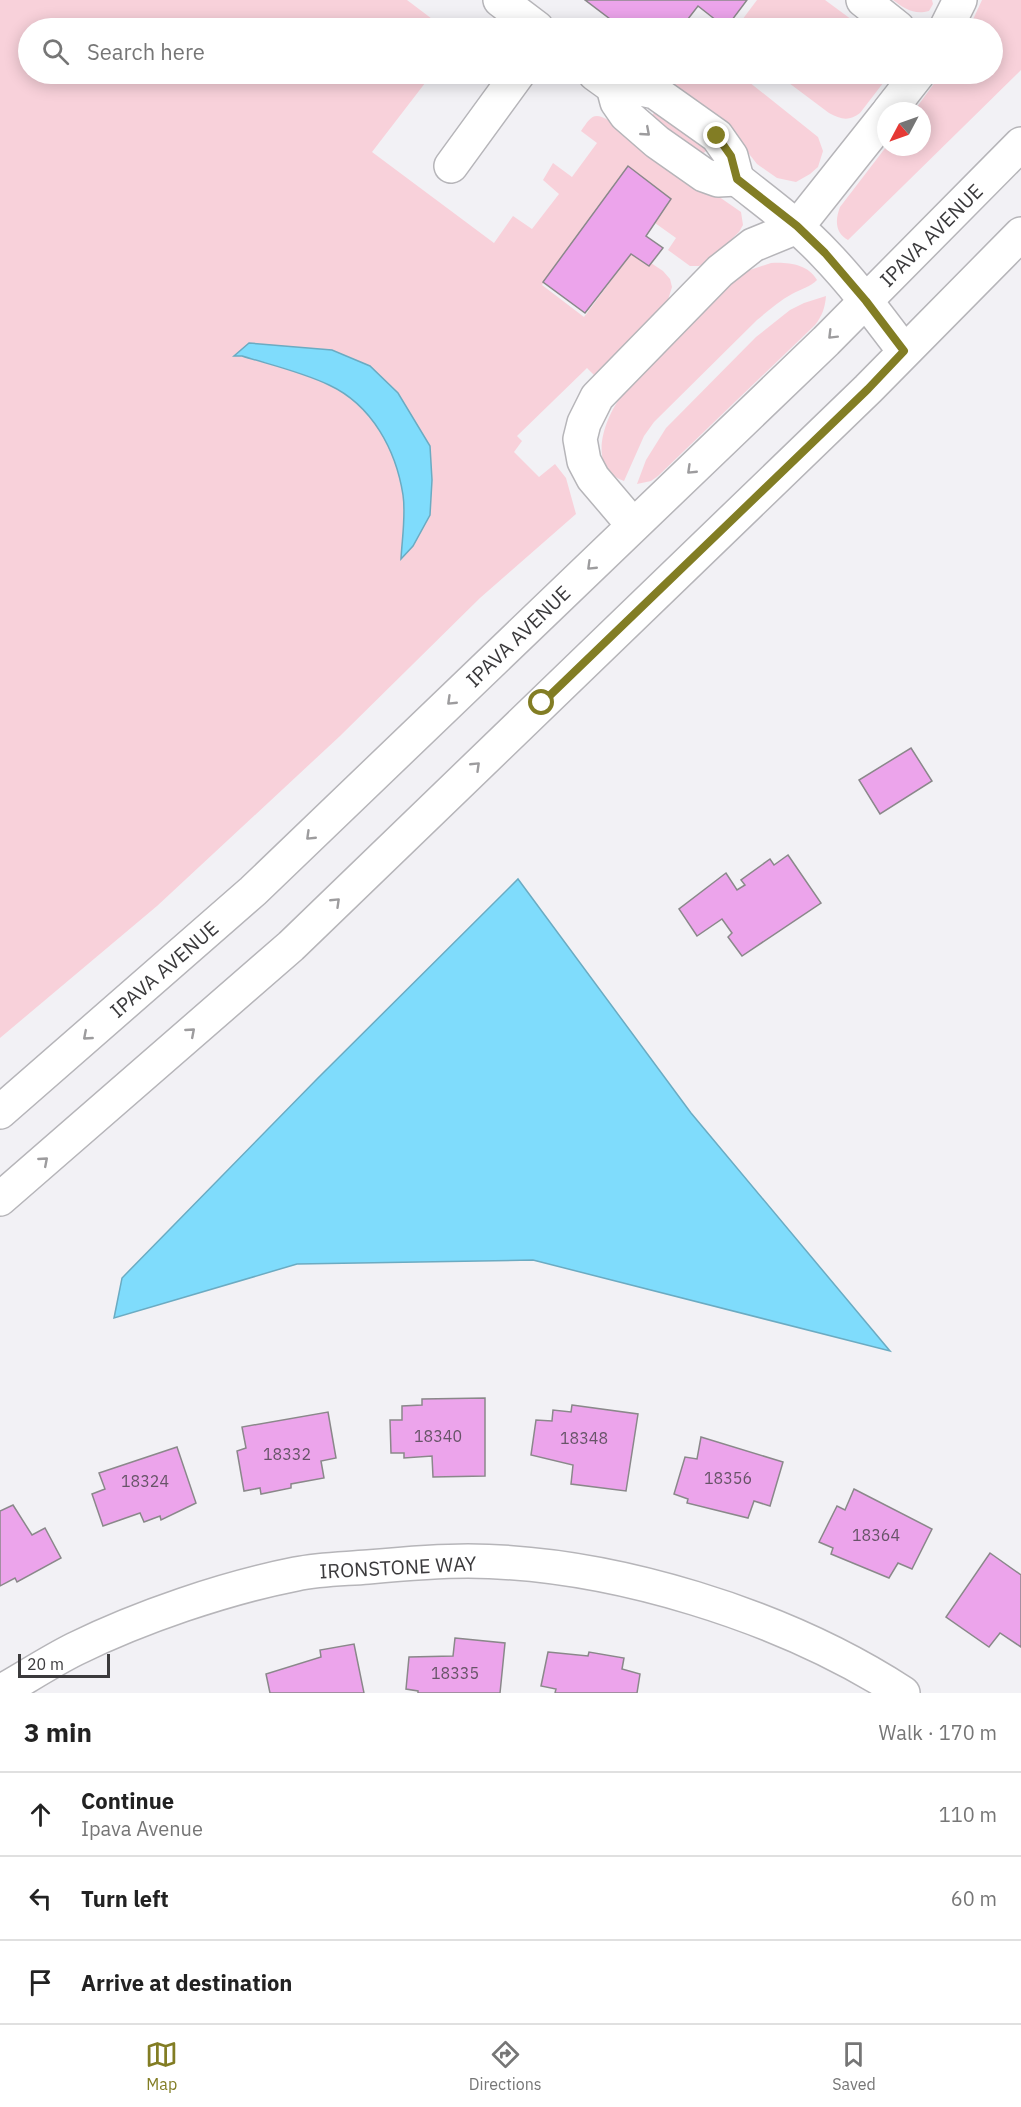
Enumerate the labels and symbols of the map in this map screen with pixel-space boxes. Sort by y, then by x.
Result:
north arrow [877,102,931,156]
route end [703,122,729,148]
one-way arrow [639,125,650,136]
street label: IPAVA AVENUE [874,178,988,292]
one-way arrow [829,328,840,339]
one-way arrow [688,463,698,474]
one-way arrow [588,559,598,570]
street label: IPAVA AVENUE [460,579,576,693]
route start [528,689,554,715]
one-way arrow [447,694,457,705]
one-way arrow [469,763,480,774]
one-way arrow [306,829,317,840]
one-way arrow [329,898,339,909]
street label: IPAVA AVENUE [104,914,224,1024]
one-way arrow [83,1029,93,1040]
one-way arrow [184,1029,195,1040]
one-way arrow [37,1157,48,1168]
house number: 18340 [414,1426,462,1446]
house number: 18348 [560,1428,608,1448]
house number: 18332 [263,1444,311,1464]
house number: 18356 [704,1468,752,1488]
house number: 18324 [121,1471,169,1491]
house number: 18364 [852,1525,900,1545]
street label: IRONSTONE WAY [319,1549,477,1585]
scale bar [18,1651,110,1678]
house number: 18335 [431,1663,479,1683]

